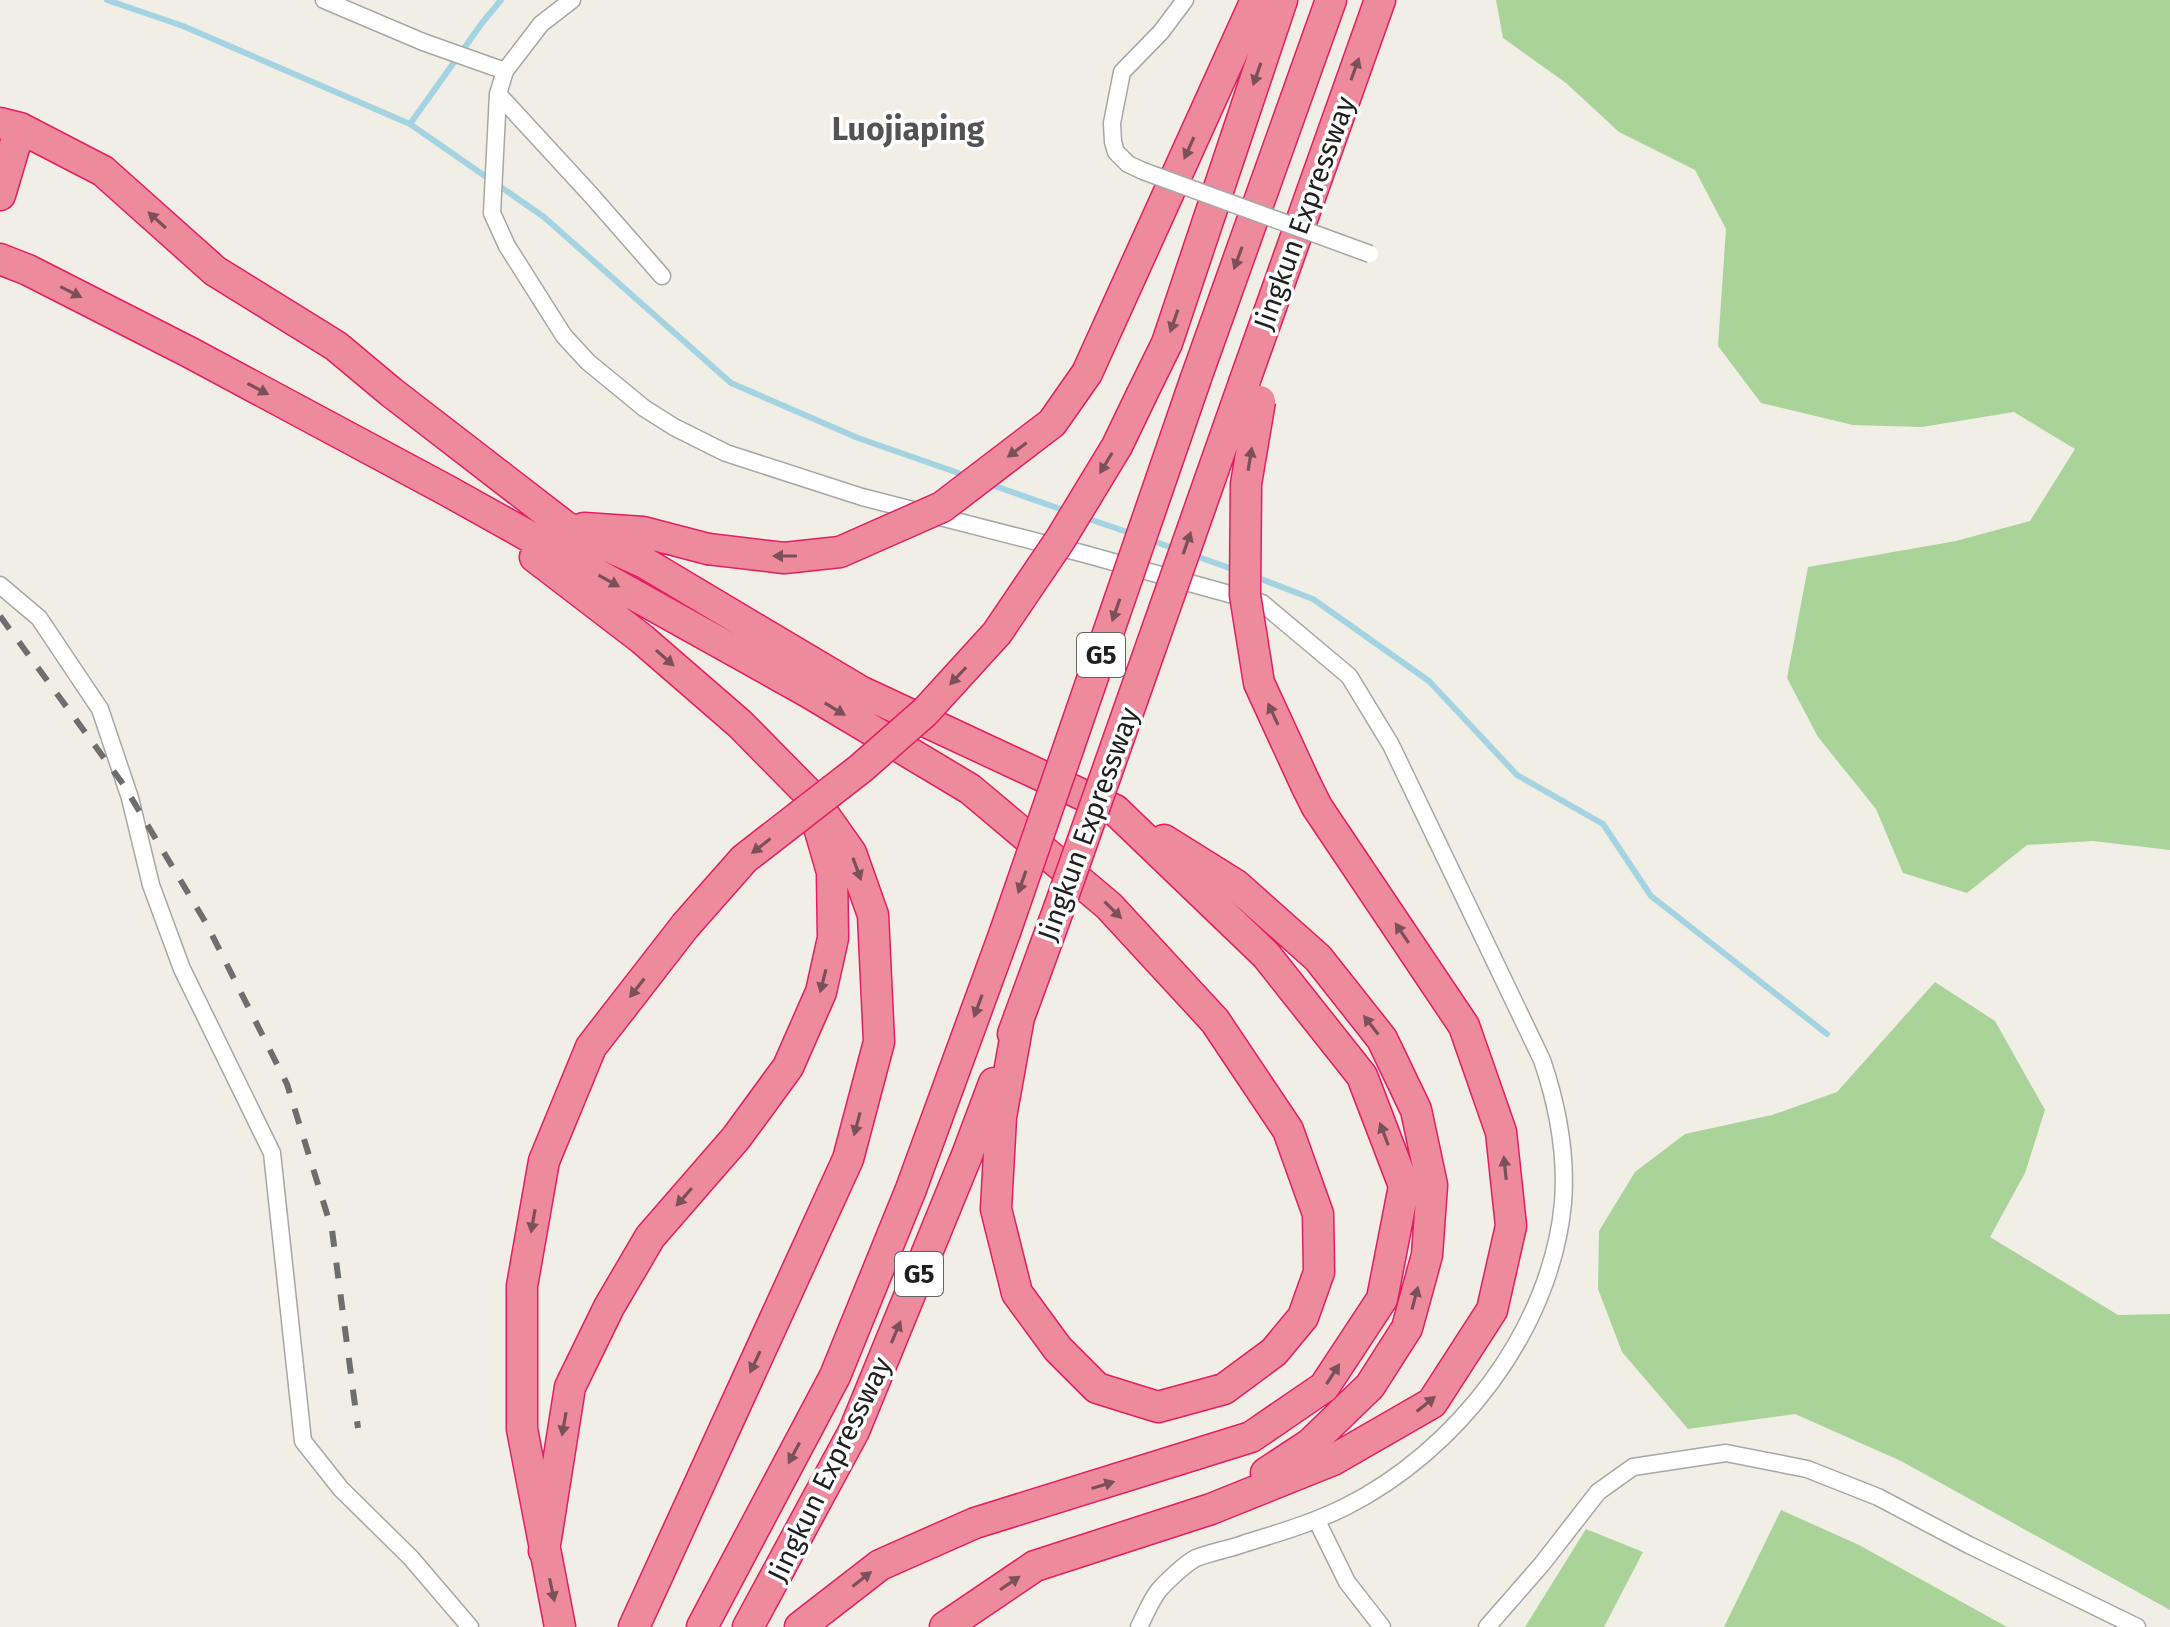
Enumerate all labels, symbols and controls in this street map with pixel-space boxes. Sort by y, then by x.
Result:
one-way arrow [1350,57,1362,81]
one-way arrow [1250,62,1262,86]
street label: Jingkun Expressway [1247,92,1362,334]
district label: Luojiaping [832,110,985,148]
one-way arrow [1182,136,1196,159]
one-way arrow [148,211,167,229]
one-way arrow [1232,246,1244,270]
one-way arrow [59,285,82,299]
one-way arrow [1168,309,1180,333]
one-way arrow [246,383,269,396]
one-way arrow [1006,442,1027,458]
one-way arrow [1245,446,1257,471]
one-way arrow [1099,452,1113,474]
one-way arrow [1182,531,1194,555]
one-way arrow [772,550,798,562]
one-way arrow [597,574,620,588]
one-way arrow [1109,598,1122,622]
road number: G5 [1077,633,1125,677]
one-way arrow [654,649,674,666]
one-way arrow [949,666,967,685]
one-way arrow [824,701,846,715]
street label: Jingkun Expressway [1031,703,1146,945]
one-way arrow [1266,703,1280,726]
one-way arrow [751,837,771,853]
one-way arrow [851,858,863,882]
one-way arrow [1016,871,1028,895]
one-way arrow [1103,900,1121,919]
one-way arrow [1395,923,1410,944]
one-way arrow [817,969,829,994]
one-way arrow [630,978,646,998]
one-way arrow [971,994,984,1018]
one-way arrow [1363,1015,1380,1035]
one-way arrow [851,1111,863,1136]
one-way arrow [1377,1122,1390,1146]
one-way arrow [1498,1155,1511,1180]
one-way arrow [676,1187,693,1207]
one-way arrow [527,1209,539,1234]
road number: G5 [895,1252,943,1296]
one-way arrow [1409,1285,1422,1309]
one-way arrow [889,1320,902,1344]
one-way arrow [748,1350,762,1374]
street label: Jingkun Expressway [761,1351,898,1587]
one-way arrow [1325,1363,1339,1385]
one-way arrow [1416,1396,1436,1413]
one-way arrow [557,1412,569,1437]
one-way arrow [788,1441,801,1464]
one-way arrow [1091,1478,1115,1490]
one-way arrow [852,1572,872,1588]
one-way arrow [999,1576,1020,1591]
one-way arrow [546,1577,559,1602]

